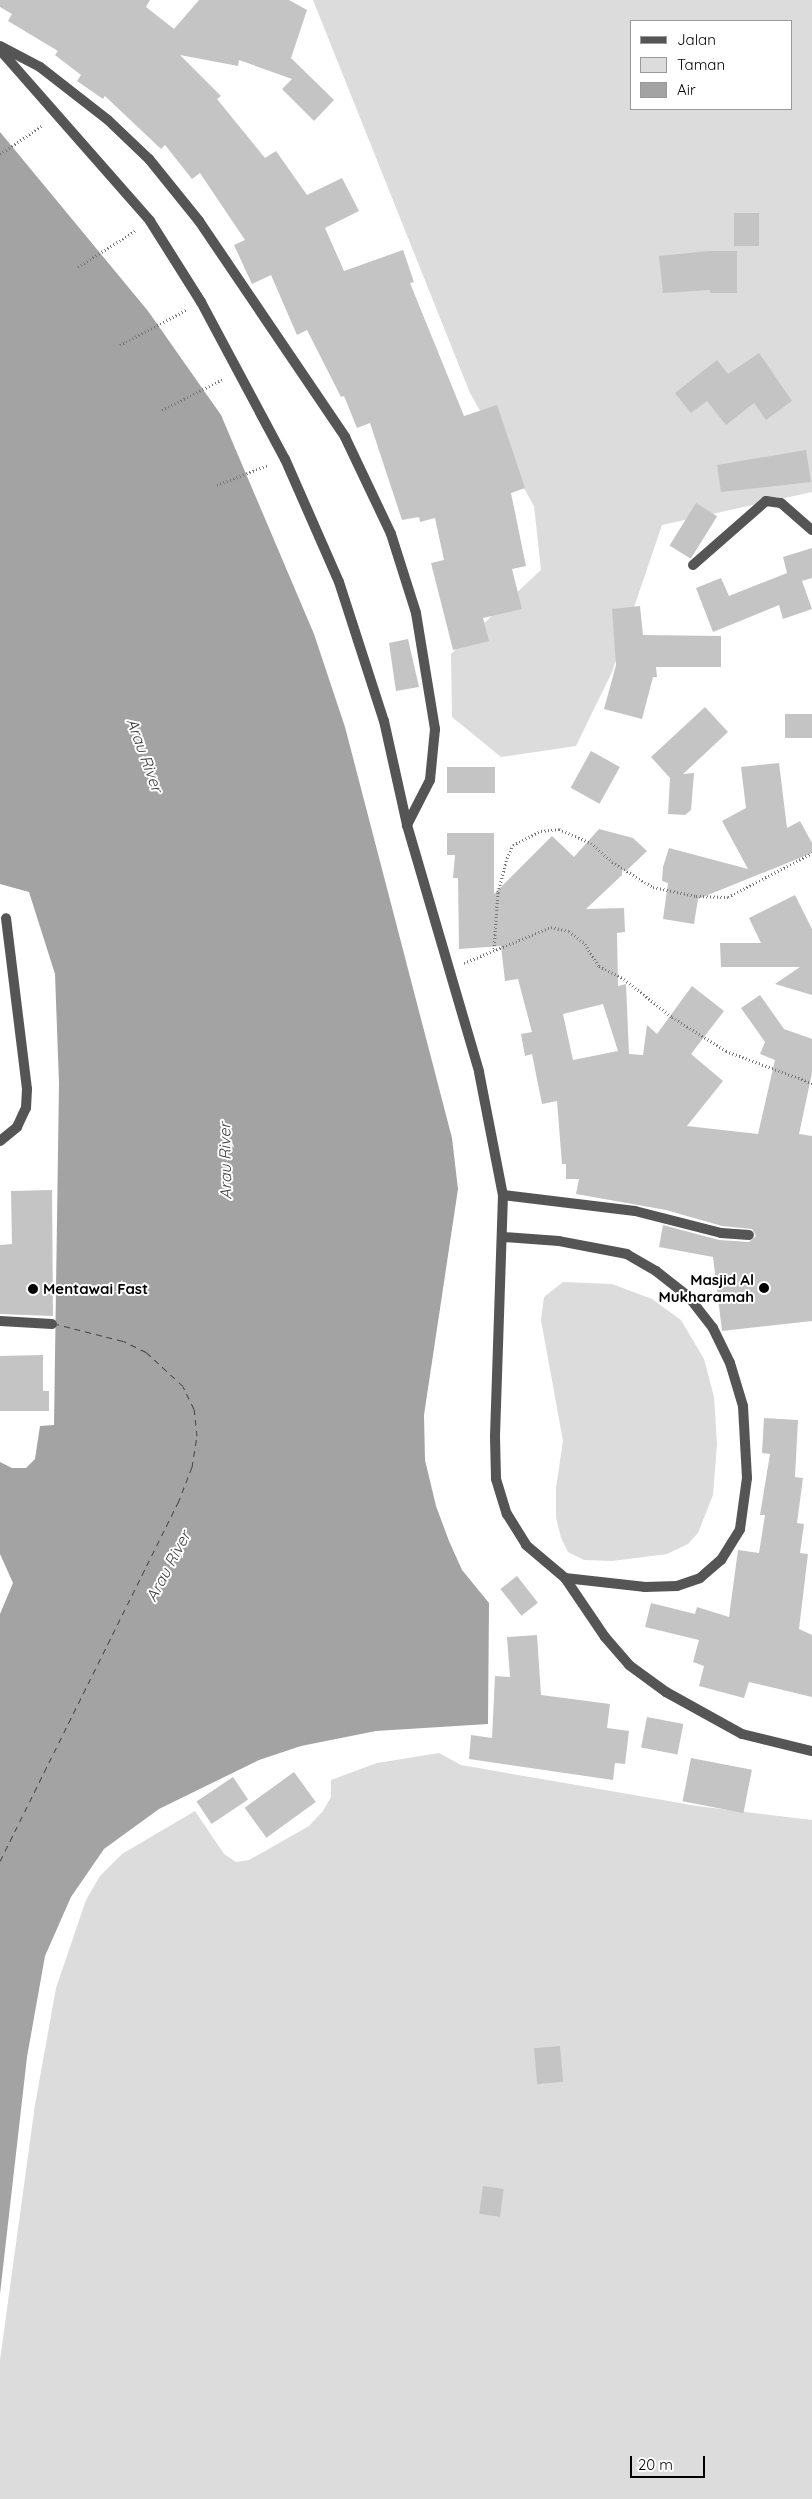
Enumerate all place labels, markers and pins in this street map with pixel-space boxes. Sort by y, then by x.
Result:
place label: Masjid Al Mukharamah [658,1270,754,1305]
place label: Mentawai Fast [43,1280,148,1298]
marker: Masjid Al Mukharamah [758,1282,770,1294]
marker: Mentawai Fast [27,1283,39,1295]

